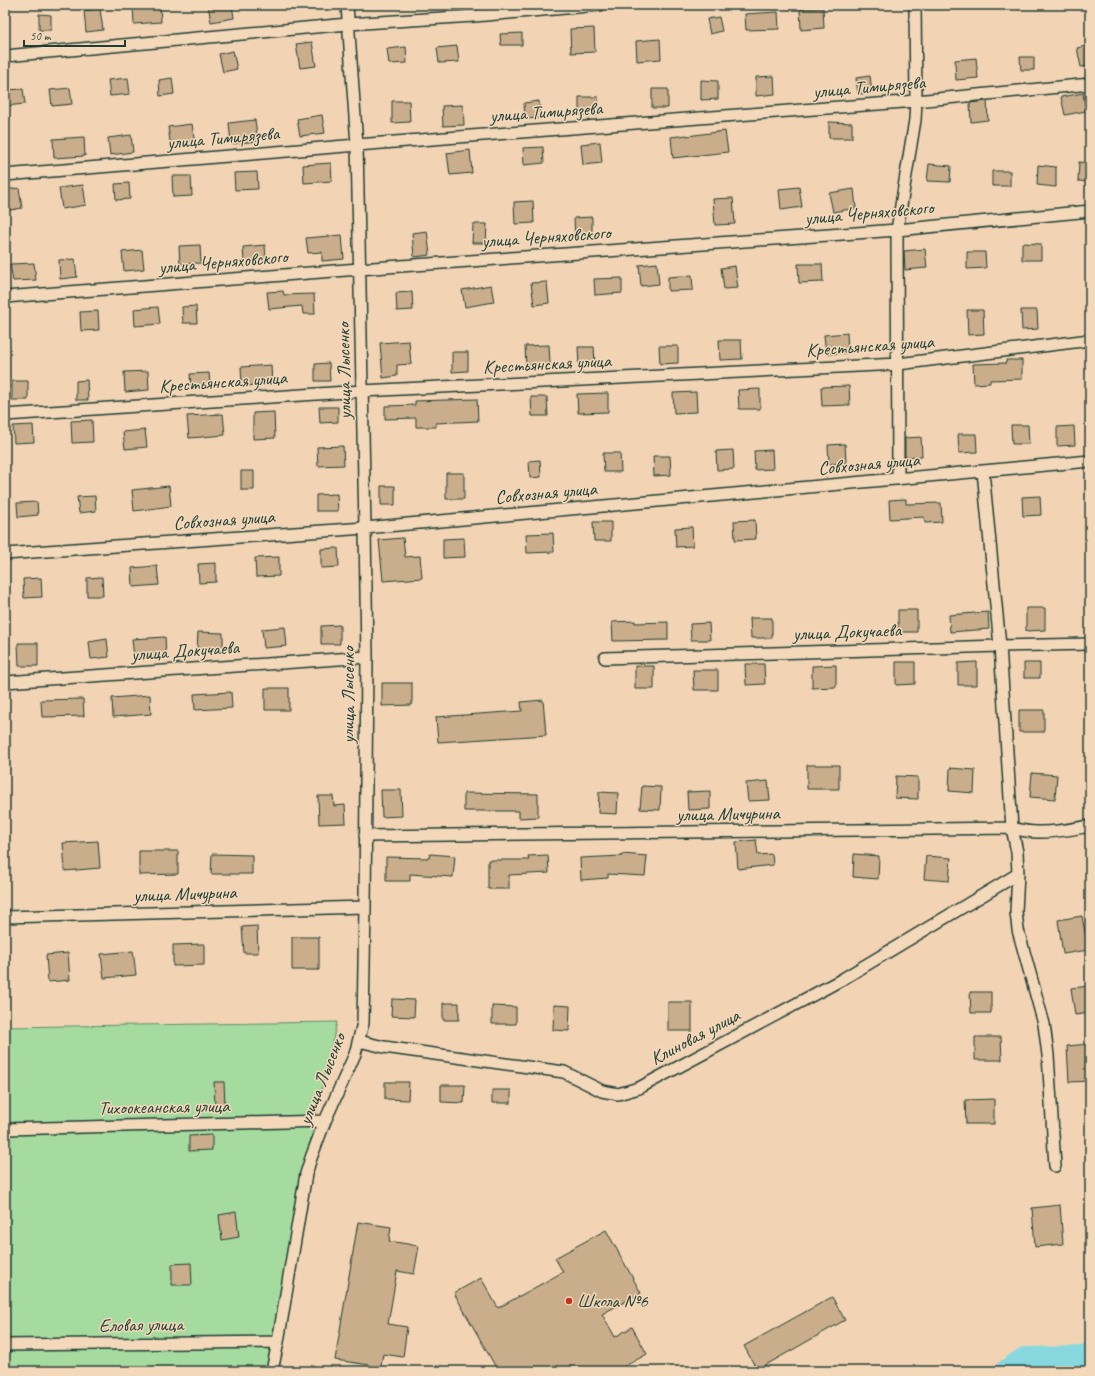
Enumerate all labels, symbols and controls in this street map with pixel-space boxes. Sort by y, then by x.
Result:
scale bar [24,22,125,48]
text: 50 m [30,28,52,44]
street label: улица Тимирязева [811,70,927,104]
street label: улица Тимирязева [488,96,604,128]
street label: улица Тимирязева [165,121,281,155]
street label: улица Черняховского [803,195,937,231]
street label: улица Черняховского [480,220,614,254]
street label: улица Черняховского [157,244,291,280]
street label: улица Лысенко [331,320,357,421]
street label: Крестьянская улица [805,329,936,362]
street label: Крестьянская улица [482,349,613,379]
street label: Крестьянская улица [158,365,289,398]
street label: Совхозная улица [817,447,922,480]
street label: Совхозная улица [494,476,599,509]
street label: Совхозная улица [172,504,277,536]
street label: улица Докучаева [791,618,903,646]
street label: улица Докучаева [129,635,241,667]
street label: улица Лысенко [336,644,360,744]
street label: улица Мичурина [675,801,782,827]
street label: улица Мичурина [132,880,239,908]
street label: Клиновая улица [646,1003,745,1071]
street label: улица Лысенко [292,1028,352,1129]
street label: Тихоокеанская улица [98,1094,231,1120]
place label: Школа №6 [577,1289,649,1313]
marker: Школа №6 [564,1296,574,1306]
street label: Еловая улица [99,1312,186,1338]

